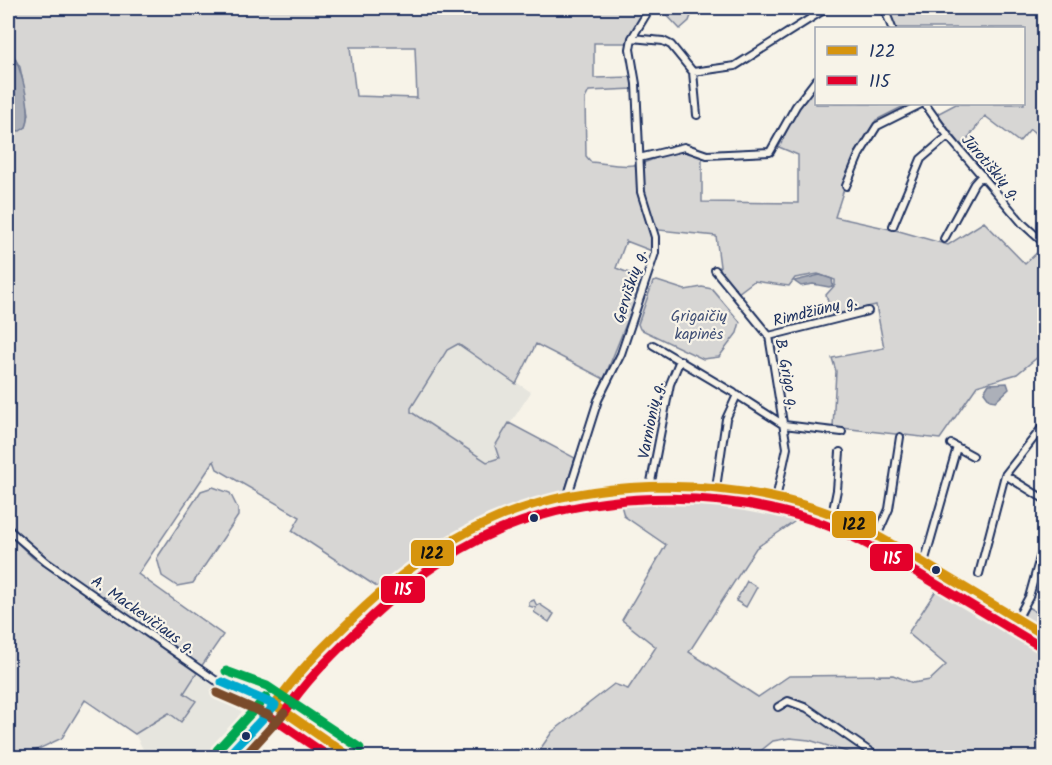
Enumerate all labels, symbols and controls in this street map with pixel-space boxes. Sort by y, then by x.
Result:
legend [815,27,1025,105]
text: 122 [869,38,896,67]
text: 115 [869,68,891,97]
street label: Jūrotiškių g. [955,129,1027,207]
street label: Gerviškių g. [607,246,654,327]
street label: Rimdžiūnų g. [770,289,860,334]
park label: Grigaičių kapinės [671,304,728,347]
street label: B. Grigo g. [767,337,806,412]
street label: Varnionių g. [632,379,671,461]
line badge: 122 [831,510,877,539]
unlabelled marker [528,512,540,524]
text: 122 [842,513,866,538]
line badge: 122 [410,539,455,567]
text: 122 [420,542,444,567]
line badge: 115 [869,543,914,572]
text: 115 [883,547,903,572]
unlabelled marker [930,564,942,576]
street label: A. Mackevičiaus g. [85,570,201,661]
line badge: 115 [380,575,426,604]
text: 115 [394,578,414,603]
unlabelled marker [240,730,252,742]

